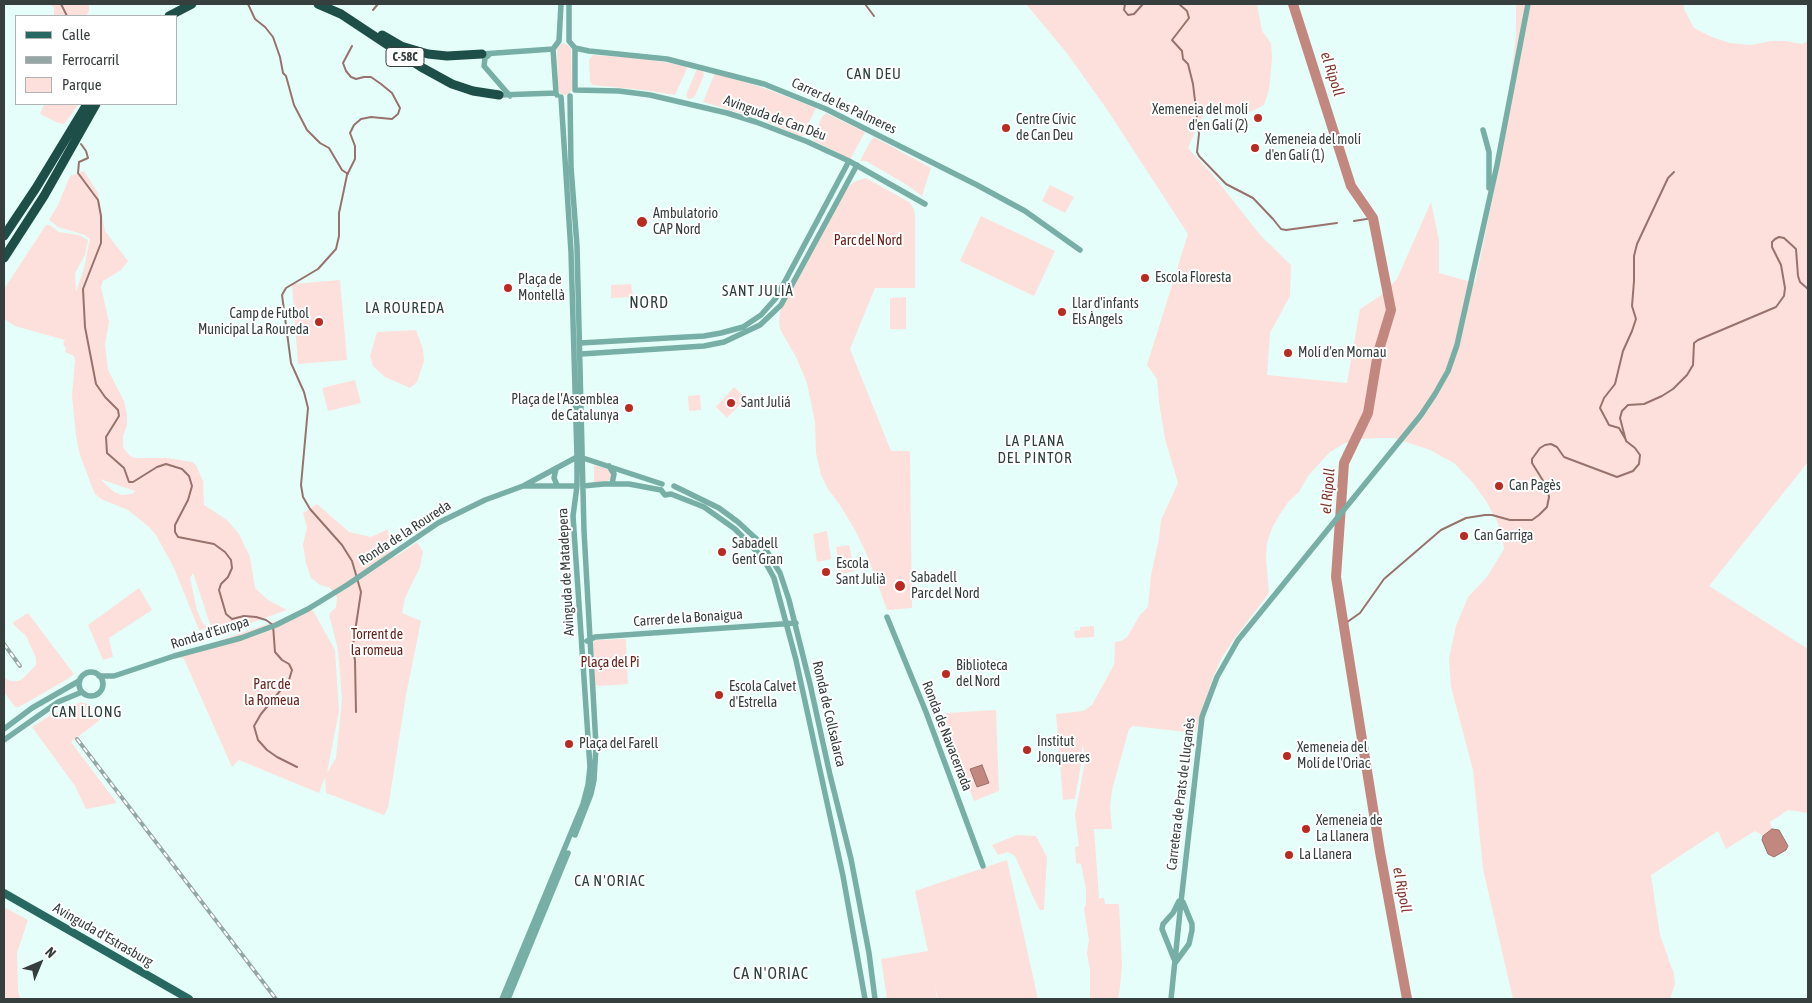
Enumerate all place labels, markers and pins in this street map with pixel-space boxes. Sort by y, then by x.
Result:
place label: Xemeneia del molí d'en Galí (2) [1152,102,1248,134]
place label: Centre Cívic de Can Deu [1016,112,1076,144]
marker: Xemeneia del molí d'en Galí (2) [1252,112,1264,124]
marker: Centre Cívic de Can Deu [1000,122,1012,134]
place label: Xemeneia del molí d'en Galí (1) [1265,132,1361,164]
marker: Xemeneia del molí d'en Galí (1) [1249,142,1261,154]
place label: Ambulatorio CAP Nord [653,206,718,238]
marker: Ambulatorio CAP Nord [635,215,649,229]
place label: Escola Floresta [1155,270,1232,286]
place label: Plaça de Montellà [518,272,565,304]
marker: Escola Floresta [1139,272,1151,284]
marker: Plaça de Montellà [502,282,514,294]
place label: Llar d'infants Els Àngels [1072,296,1139,328]
place label: Camp de Futbol Municipal La Roureda [198,306,309,338]
marker: Llar d'infants Els Àngels [1056,306,1068,318]
marker: Camp de Futbol Municipal La Roureda [313,316,325,328]
place label: Molí d'en Mornau [1298,345,1386,361]
marker: Molí d'en Mornau [1282,347,1294,359]
place label: Plaça de l'Assemblea de Catalunya [511,392,619,424]
place label: Sant Juliá [741,395,791,411]
marker: Sant Juliá [725,397,737,409]
marker: Plaça de l'Assemblea de Catalunya [623,402,635,414]
place label: Can Pagès [1509,478,1561,494]
marker: Can Pagès [1493,480,1505,492]
place label: Can Garriga [1474,528,1533,544]
marker: Can Garriga [1458,530,1470,542]
place label: Sabadell Gent Gran [732,536,783,568]
marker: Sabadell Gent Gran [716,546,728,558]
place label: Escola Sant Julià [836,556,886,588]
marker: Escola Sant Julià [820,566,832,578]
place label: Sabadell Parc del Nord [911,570,980,602]
marker: Sabadell Parc del Nord [893,579,907,593]
place label: Biblioteca del Nord [956,658,1008,690]
marker: Biblioteca del Nord [940,668,952,680]
place label: Escola Calvet d'Estrella [729,679,796,712]
marker: Escola Calvet d'Estrella [713,689,725,701]
place label: Institut Jonqueres [1037,734,1090,766]
place label: Plaça del Farell [579,736,658,752]
marker: Plaça del Farell [563,738,575,750]
place label: Xemeneia del Molí de l'Oriac [1297,740,1370,772]
marker: Institut Jonqueres [1021,744,1033,756]
marker: Xemeneia del Molí de l'Oriac [1281,750,1293,762]
place label: Xemeneia de La Llanera [1316,813,1383,846]
marker: Xemeneia de La Llanera [1300,823,1312,835]
place label: La Llanera [1299,847,1352,863]
marker: La Llanera [1283,849,1295,861]

